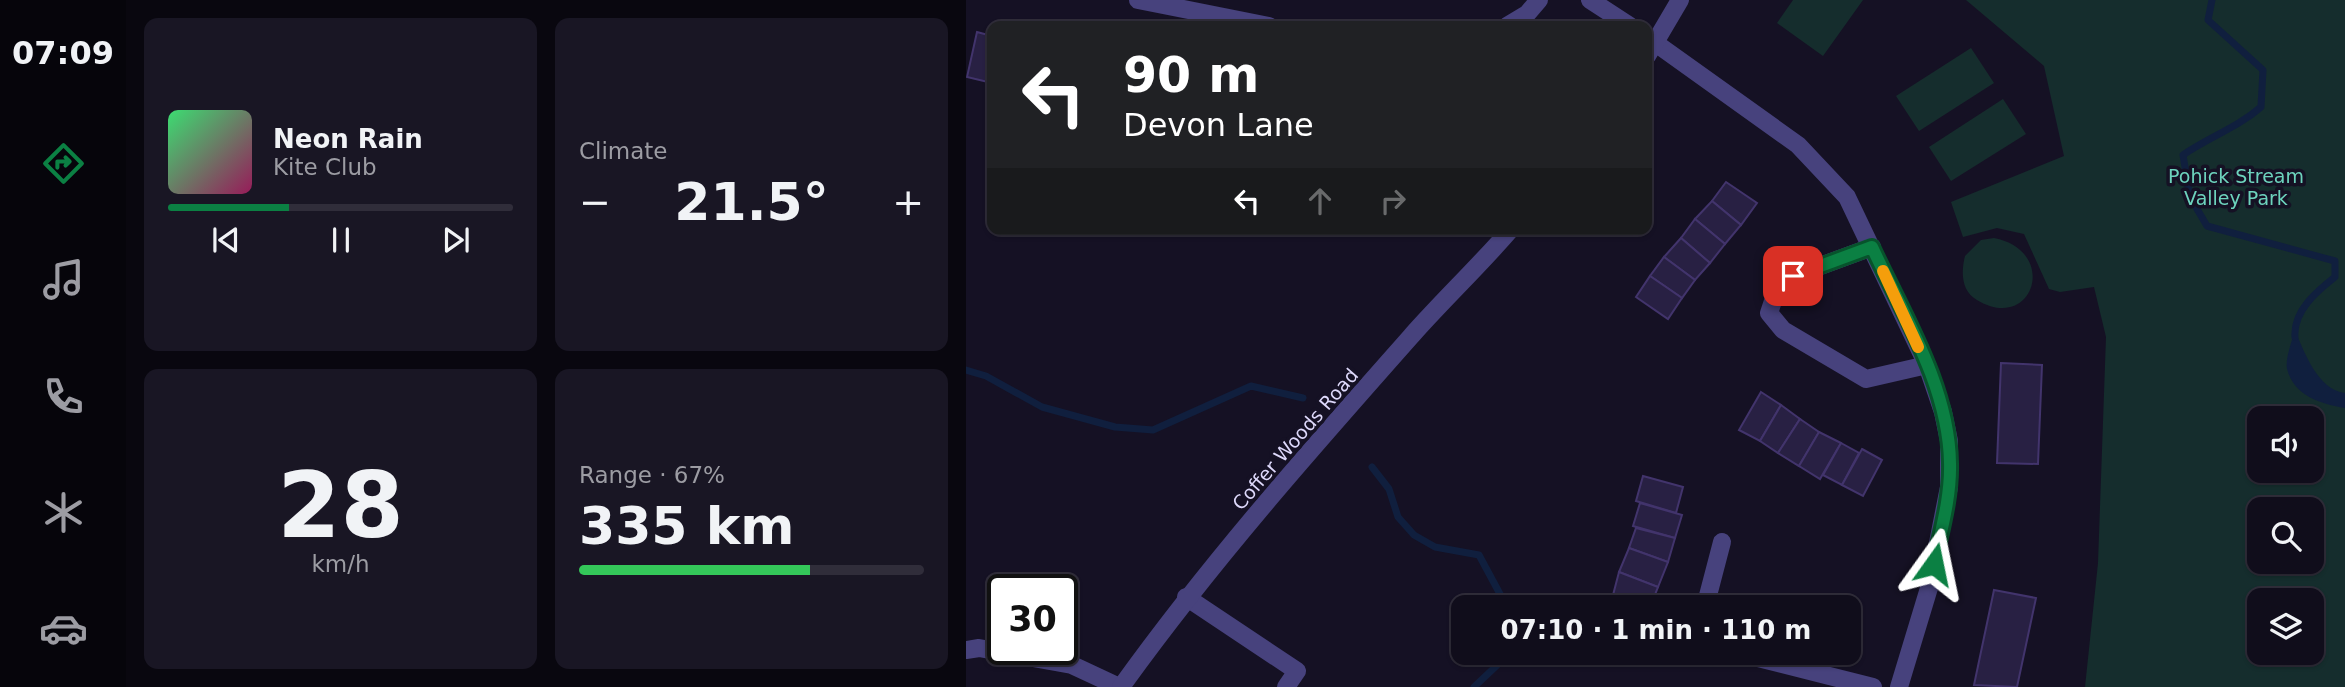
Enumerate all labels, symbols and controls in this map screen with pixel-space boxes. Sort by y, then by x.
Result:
text: 07:09 [12,34,114,72]
text: 90 m [1123,47,1259,104]
icon: left [1008,49,1099,140]
text: Devon Lane [1123,106,1314,144]
text: Neon Rain [273,124,423,154]
text: Climate [579,138,668,164]
icon: directions [39,139,88,188]
text: Kite Club [273,154,377,180]
park label: Pohick Stream Valley Park [2168,165,2304,209]
text: 21.5° [674,172,829,232]
text: − [579,180,611,224]
text: + [892,180,924,224]
icon: left [1228,182,1266,220]
icon: ahead [1301,182,1339,220]
icon: right [1374,182,1412,220]
icon: previous [207,221,245,259]
icon: pause [322,221,360,259]
icon: next [437,221,475,259]
pin [1763,246,1823,306]
icon: music [39,255,88,304]
icon: arrive [1774,257,1812,295]
street label: Coffer Woods Road [1228,364,1362,514]
icon: phone [39,372,88,421]
map controls [2247,406,2324,665]
button: sound [2247,406,2324,483]
text: 28 [277,453,404,558]
text: Range · 67% [579,462,725,488]
icon: climate [39,488,88,537]
text: 335 km [579,496,794,556]
button: search [2247,497,2324,574]
position arrow [1897,527,1971,601]
text: km/h [311,551,370,577]
speed limit sign: 30 [987,574,1078,665]
button: layers [2247,588,2324,665]
icon: car [39,604,88,653]
text: 07:10 · 1 min · 110 m [1501,615,1811,645]

